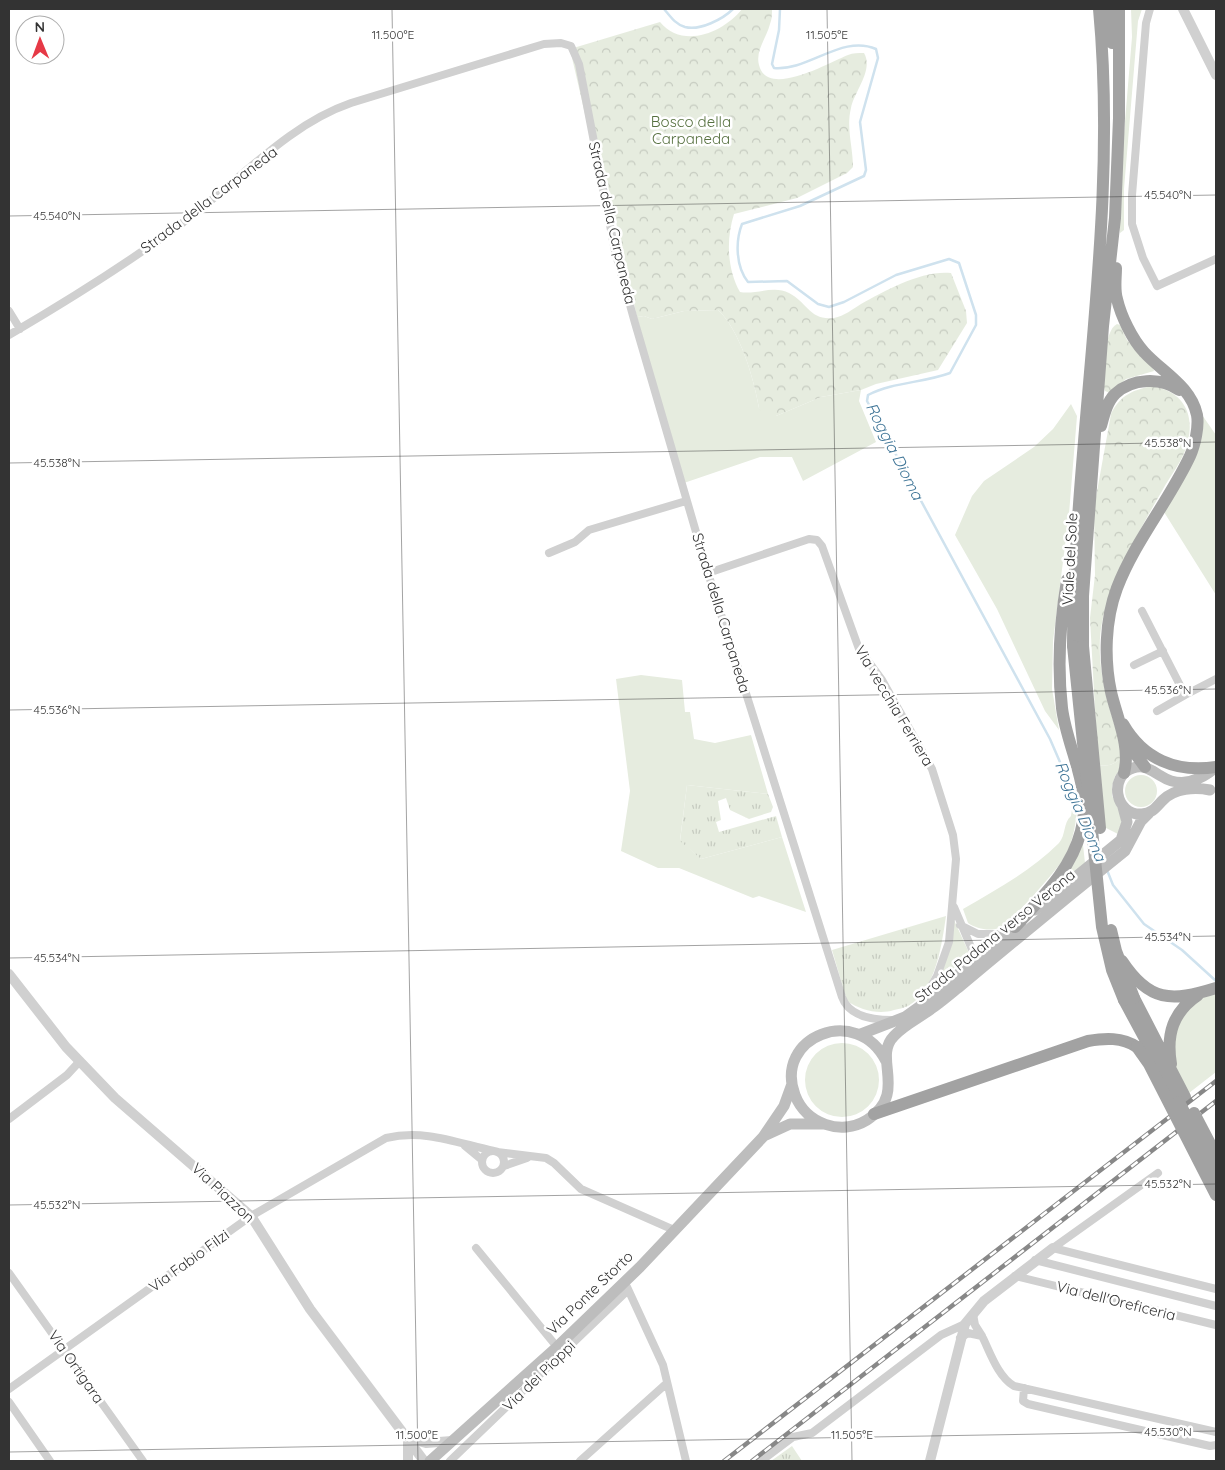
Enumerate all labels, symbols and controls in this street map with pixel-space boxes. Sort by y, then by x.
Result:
north arrow [15,15,65,65]
text: N [34,18,45,36]
text: 11.500°E [372,27,415,42]
text: 11.505°E [806,27,848,42]
park label: Bosco della Carpaneda [651,112,731,148]
street label: Strada della Carpaneda [585,140,640,306]
street label: Strada della Carpaneda [137,142,281,257]
text: 45.540°N [1144,187,1192,202]
text: 45.540°N [33,208,81,223]
water label: Roggia Dioma [862,399,929,504]
text: 45.538°N [1145,435,1191,450]
text: 45.538°N [34,455,80,470]
street label: Viale del Sole [1058,512,1081,606]
street label: Strada della Carpaneda [688,531,755,695]
street label: Via vecchia Ferriera [851,642,938,770]
text: 45.536°N [1145,682,1191,697]
text: 45.536°N [34,702,80,717]
water label: Roggia Dioma [1051,758,1112,865]
street label: Strada Padana verso Verona [911,865,1079,1006]
text: 45.534°N [1145,929,1191,944]
text: 45.534°N [34,950,80,965]
street label: Via Piazzon [188,1159,259,1227]
text: 45.532°N [1144,1176,1192,1191]
text: 45.532°N [33,1197,81,1212]
street label: Via Fabio Filzi [145,1225,233,1296]
street label: Via Ponte Storto [542,1247,637,1339]
street label: Via dell'Oreficeria [1055,1277,1178,1324]
street label: Via Ortigara [44,1326,109,1407]
street label: Via dei Pioppi [498,1336,579,1415]
text: 45.530°N [1144,1424,1192,1439]
text: 11.500°E [396,1427,439,1442]
text: 11.505°E [831,1427,873,1442]

